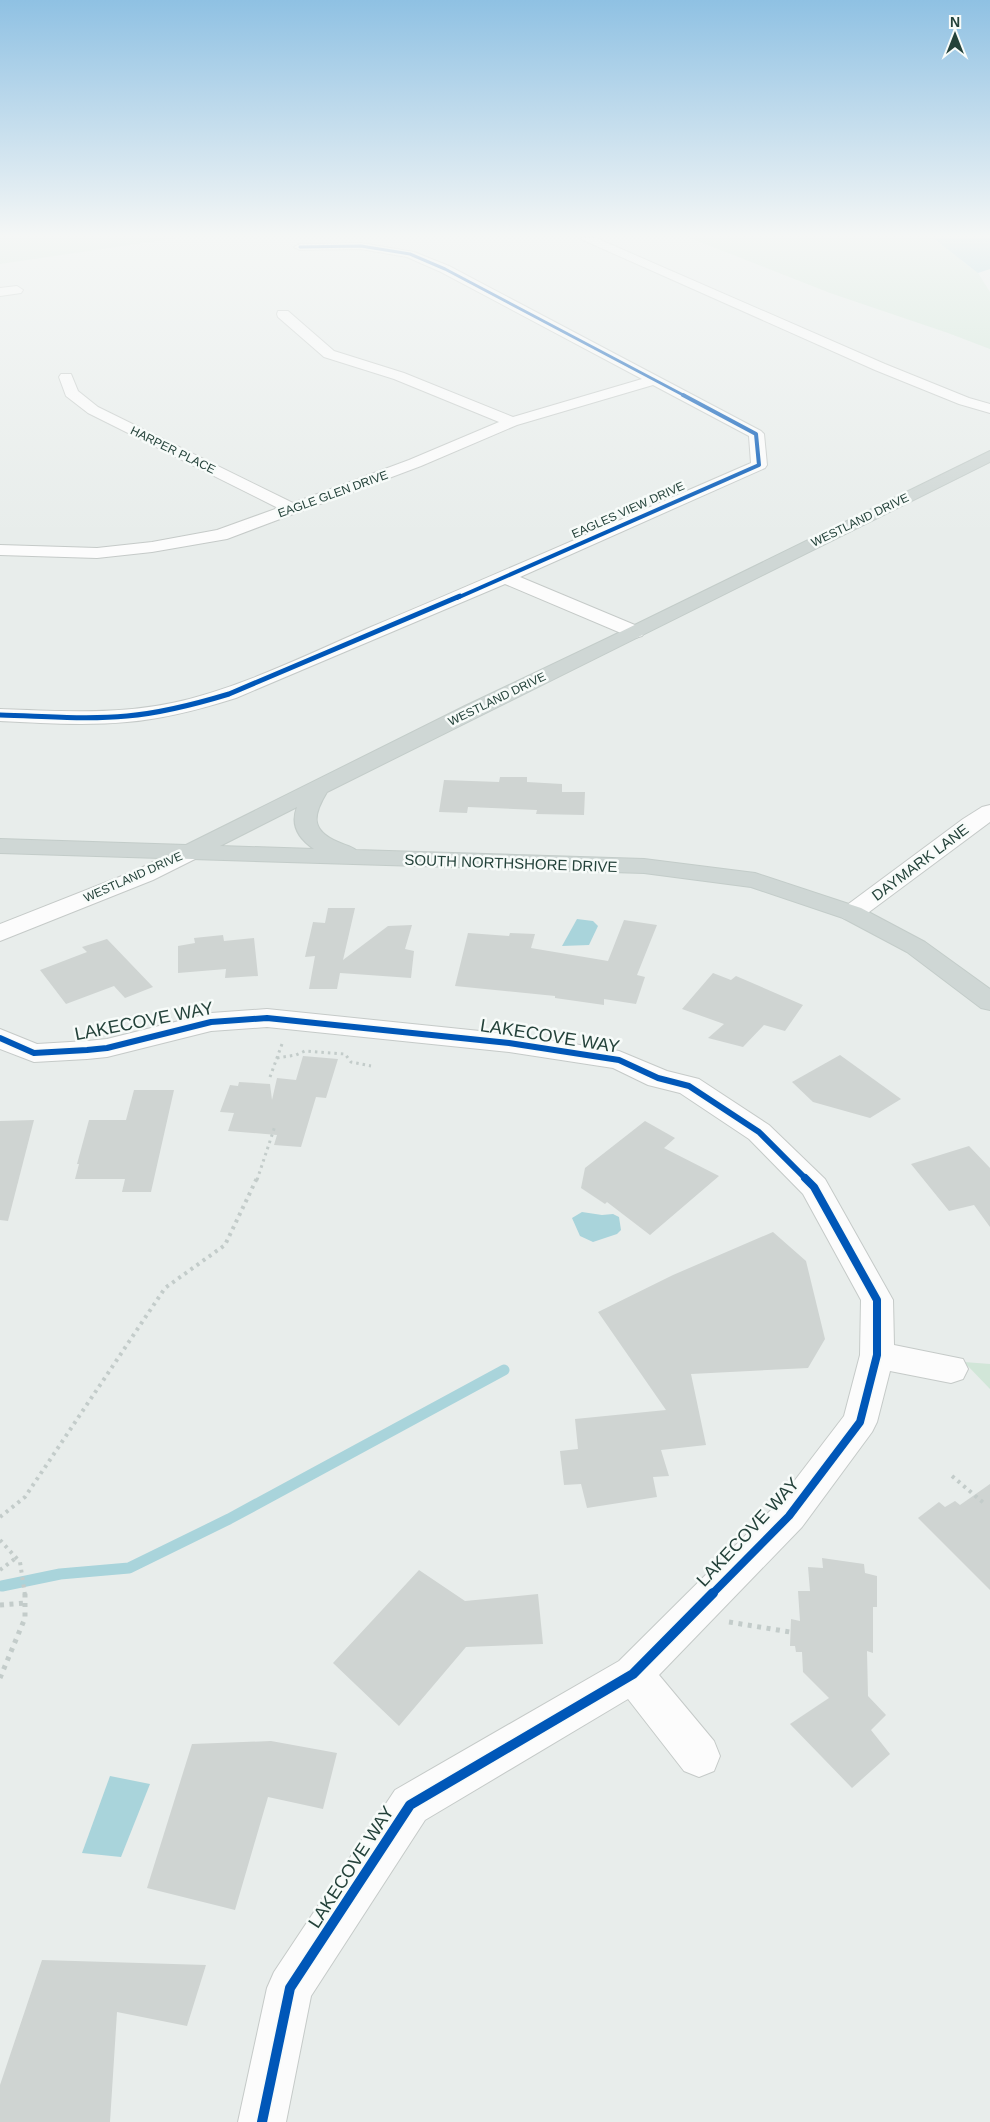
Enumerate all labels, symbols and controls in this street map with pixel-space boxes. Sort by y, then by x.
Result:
north arrow [930,10,980,60]
text: N [950,14,960,30]
street label: HARPER PLACE [128,423,218,477]
street label: EAGLE GLEN DRIVE [276,468,390,520]
street label: EAGLES VIEW DRIVE [569,479,687,541]
street label: WESTLAND DRIVE [809,490,911,550]
street label: WESTLAND DRIVE [446,669,548,729]
street label: DAYMARK LANE [868,820,972,904]
street label: WESTLAND DRIVE [81,849,185,905]
street label: SOUTH NORTHSHORE DRIVE [404,851,618,875]
street label: LAKECOVE WAY [73,998,215,1044]
street label: LAKECOVE WAY [479,1015,621,1057]
street label: LAKECOVE WAY [693,1474,803,1590]
street label: LAKECOVE WAY [304,1802,398,1932]

